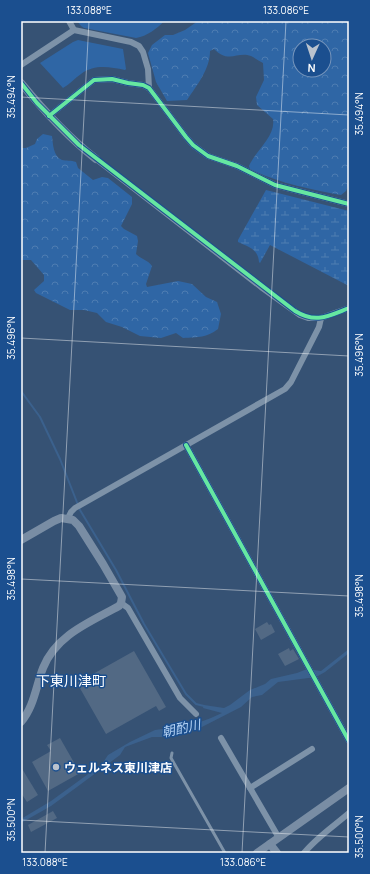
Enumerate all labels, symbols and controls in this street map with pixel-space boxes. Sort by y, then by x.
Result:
text: 133.088°E [66,3,112,17]
text: 133.086°E [263,3,309,17]
north arrow [292,38,332,78]
text: N [307,61,316,76]
text: 35.494°N [4,75,18,119]
text: 35.494°N [352,92,366,136]
text: 35.496°N [4,316,18,360]
text: 35.496°N [352,333,366,377]
text: 35.498°N [4,557,18,601]
text: 35.498°N [352,574,366,618]
district label: 下東川津町 [36,671,106,690]
water label: 朝酌川 [160,715,204,741]
place label: ウェルネス東川津店 [64,759,172,776]
marker: ウェルネス東川津店 [51,762,61,772]
text: 35.500°N [4,798,18,842]
text: 35.500°N [352,815,366,859]
text: 133.088°E [22,855,68,869]
text: 133.086°E [220,855,266,869]

